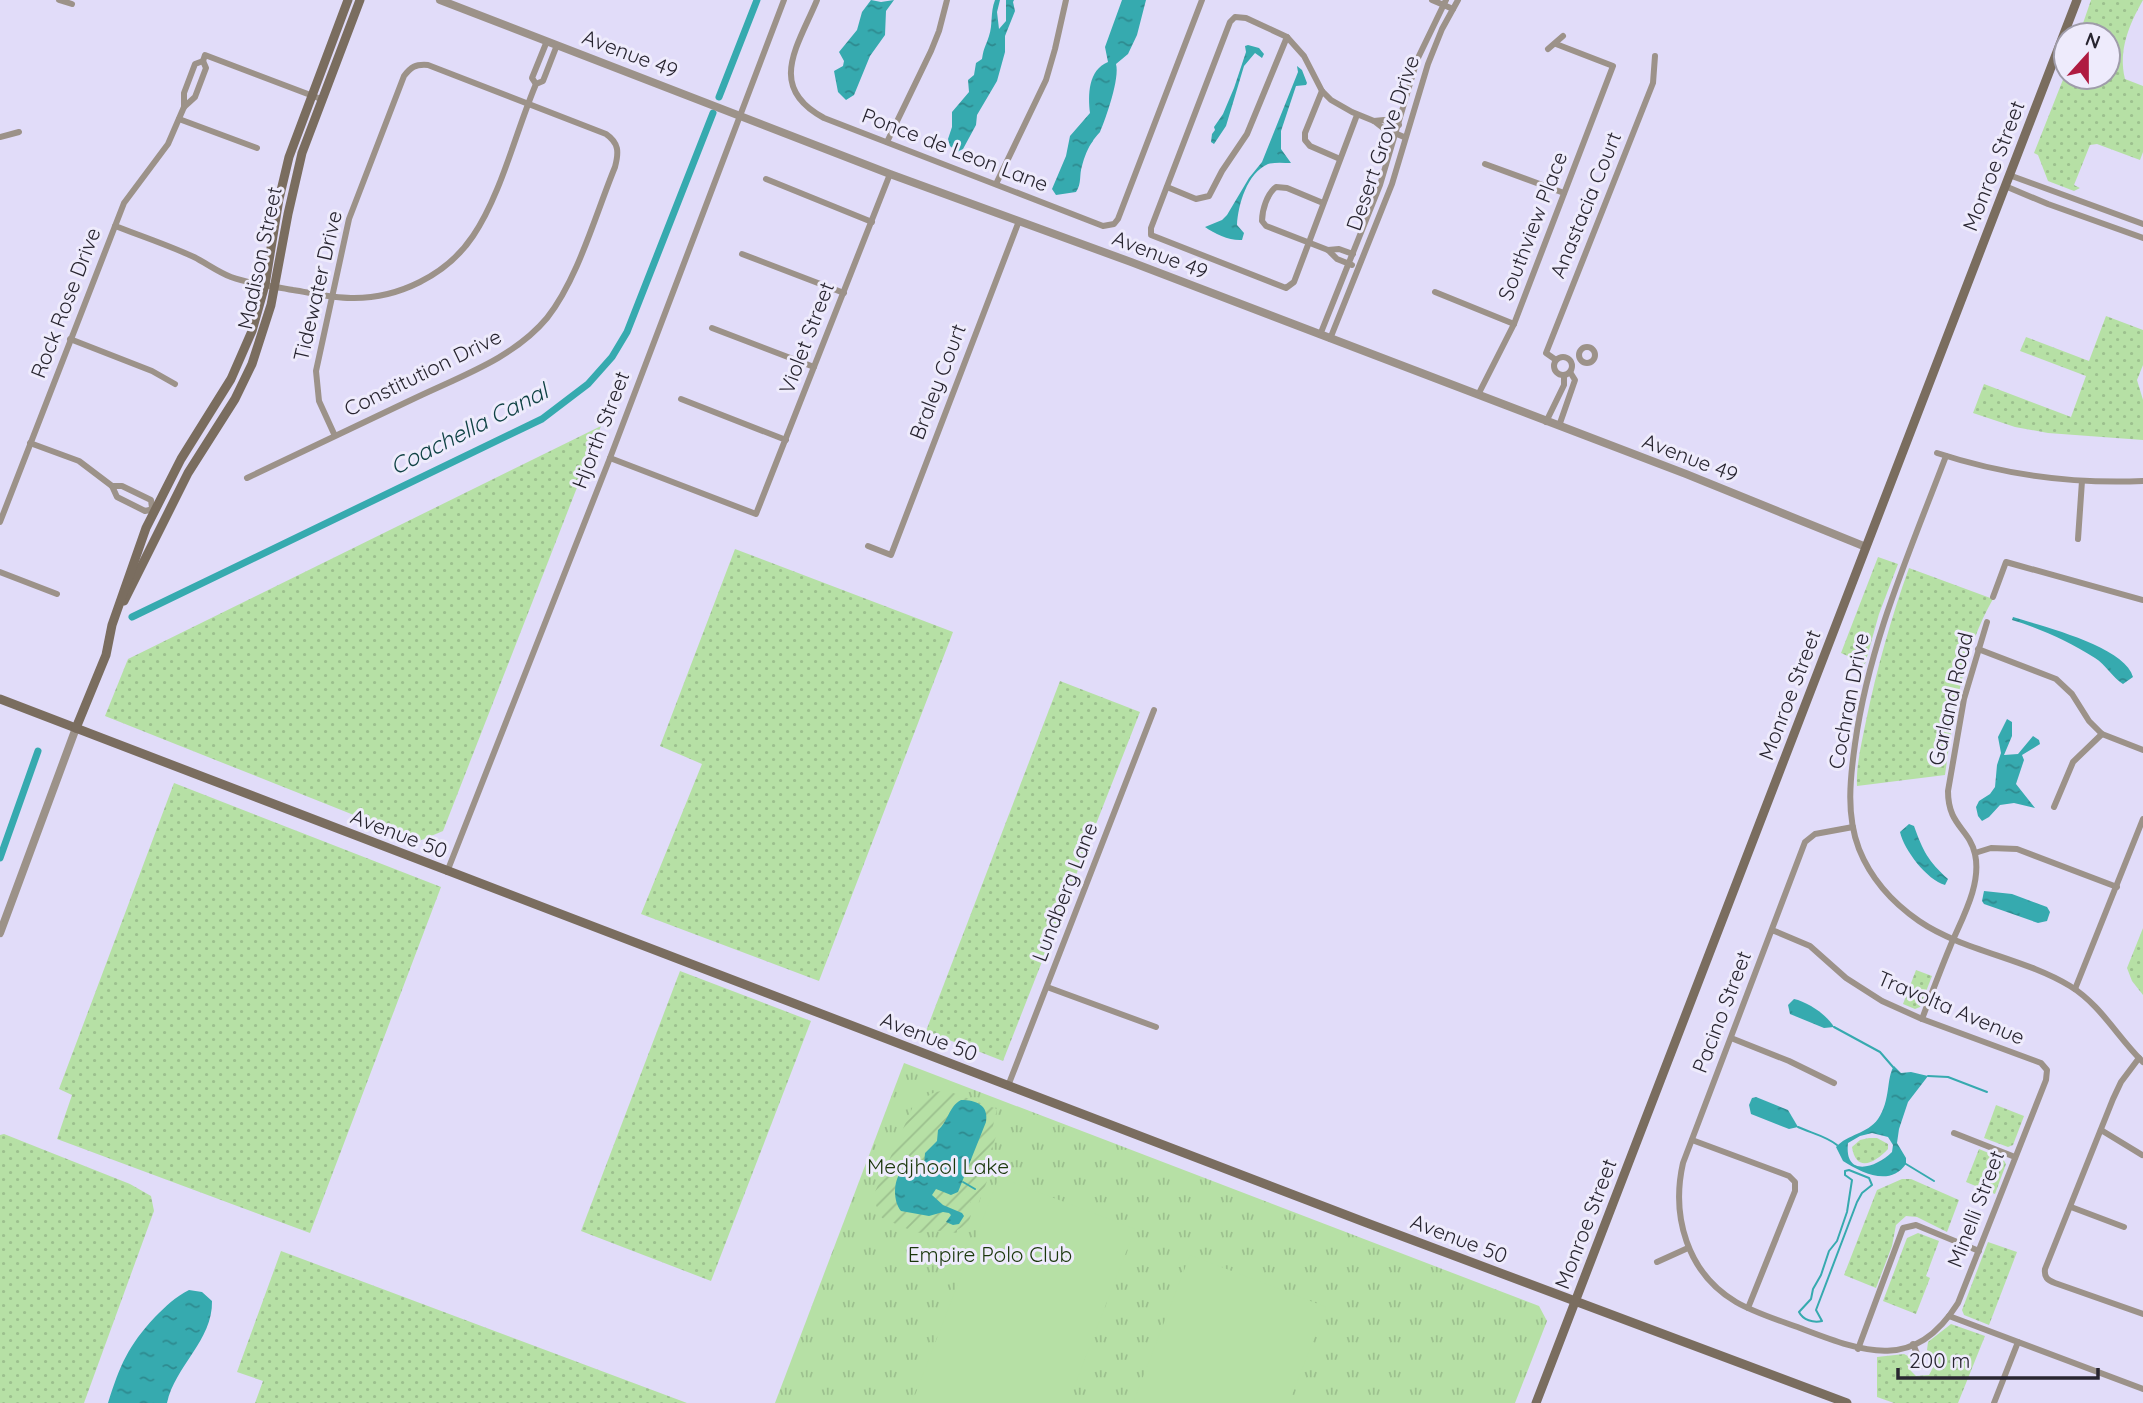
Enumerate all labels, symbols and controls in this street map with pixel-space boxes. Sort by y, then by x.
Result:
north arrow [2052,21,2122,91]
street label: Avenue 49 [579,23,682,83]
text: N [2082,26,2104,54]
street label: Desert Grove Drive [1340,52,1424,234]
street label: Monroe Street [1956,97,2030,234]
street label: Ponce de Leon Lane [859,102,1052,197]
street label: Anastacia Court [1544,128,1626,282]
street label: Southview Place [1492,148,1572,304]
street label: Madison Street [231,184,287,331]
street label: Tidewater Drive [287,208,347,364]
street label: Rock Rose Drive [24,224,106,382]
street label: Avenue 49 [1109,224,1212,284]
street label: Violet Street [773,278,839,397]
street label: Braley Court [903,320,971,443]
street label: Constitution Drive [340,323,505,421]
street label: Hjorth Street [566,367,634,492]
water label: Coachella Canal [385,375,555,481]
street label: Avenue 49 [1639,427,1742,487]
street label: Monroe Street [1752,626,1826,763]
street label: Garland Road [1922,630,1978,768]
street label: Cochran Drive [1822,631,1874,771]
street label: Avenue 50 [347,803,451,863]
street label: Lundberg Lane [1026,818,1103,965]
street label: Pacino Street [1686,947,1756,1076]
street label: Travolta Avenue [1874,964,2029,1050]
street label: Avenue 50 [877,1006,981,1066]
street label: Minelli Street [1941,1146,2009,1271]
park label: Medjhool Lake [867,1153,1009,1179]
street label: Monroe Street [1548,1155,1622,1292]
street label: Avenue 50 [1407,1208,1511,1268]
park label: Empire Polo Club [908,1241,1072,1267]
scale bar [1898,1336,2098,1380]
text: 200 m [1909,1347,1971,1373]

